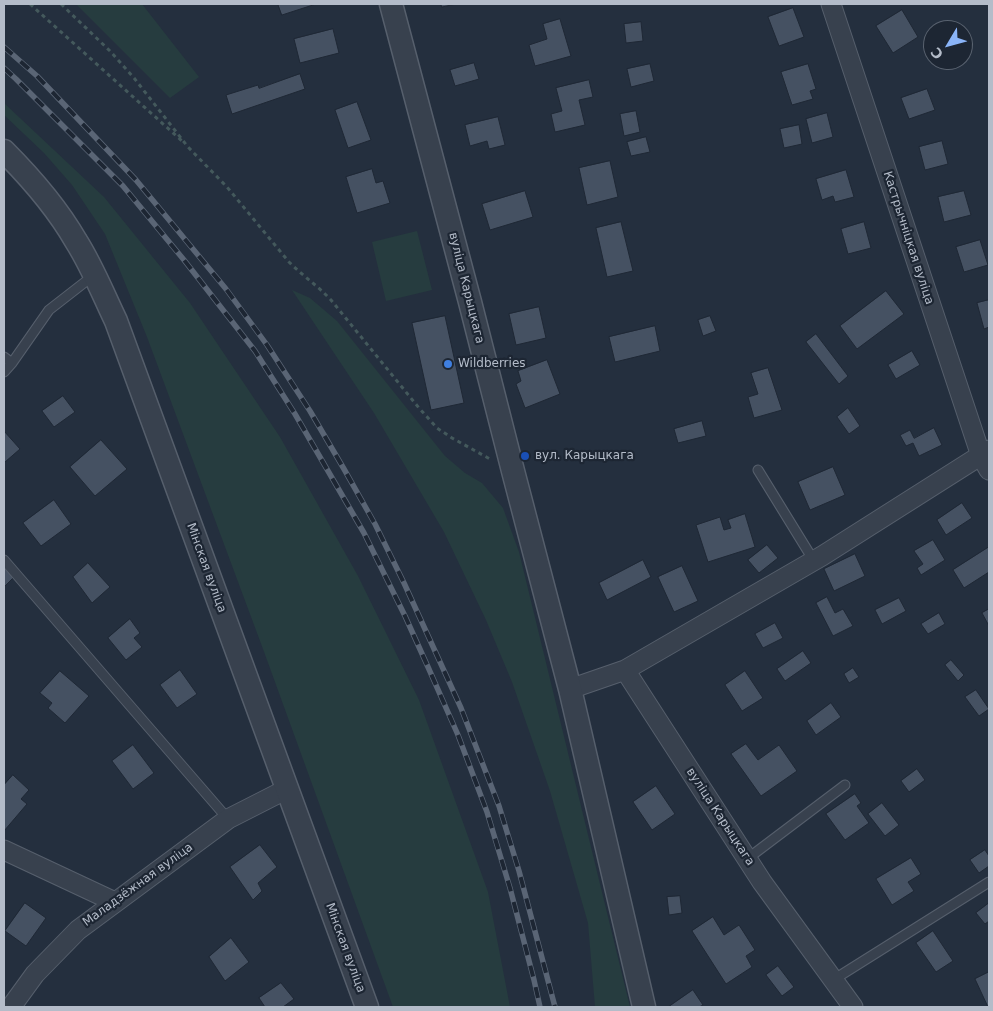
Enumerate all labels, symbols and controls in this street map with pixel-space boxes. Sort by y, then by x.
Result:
north arrow [923,20,973,70]
text: С [927,45,946,62]
street label: Кастрычніцкая вуліца [880,170,936,306]
street label: вуліца Карыцкага [445,231,487,345]
place label: Wildberries [458,357,526,371]
marker: Wildberries [442,358,454,370]
place label: вул. Карыцкага [535,449,634,463]
marker: вул. Карыцкага [519,450,531,462]
street label: Мінская вуліца [183,521,229,615]
street label: вуліца Карыцкага [683,765,757,869]
street label: Маладзёжная вуліца [80,840,196,930]
street label: Мінская вуліца [322,901,368,995]

